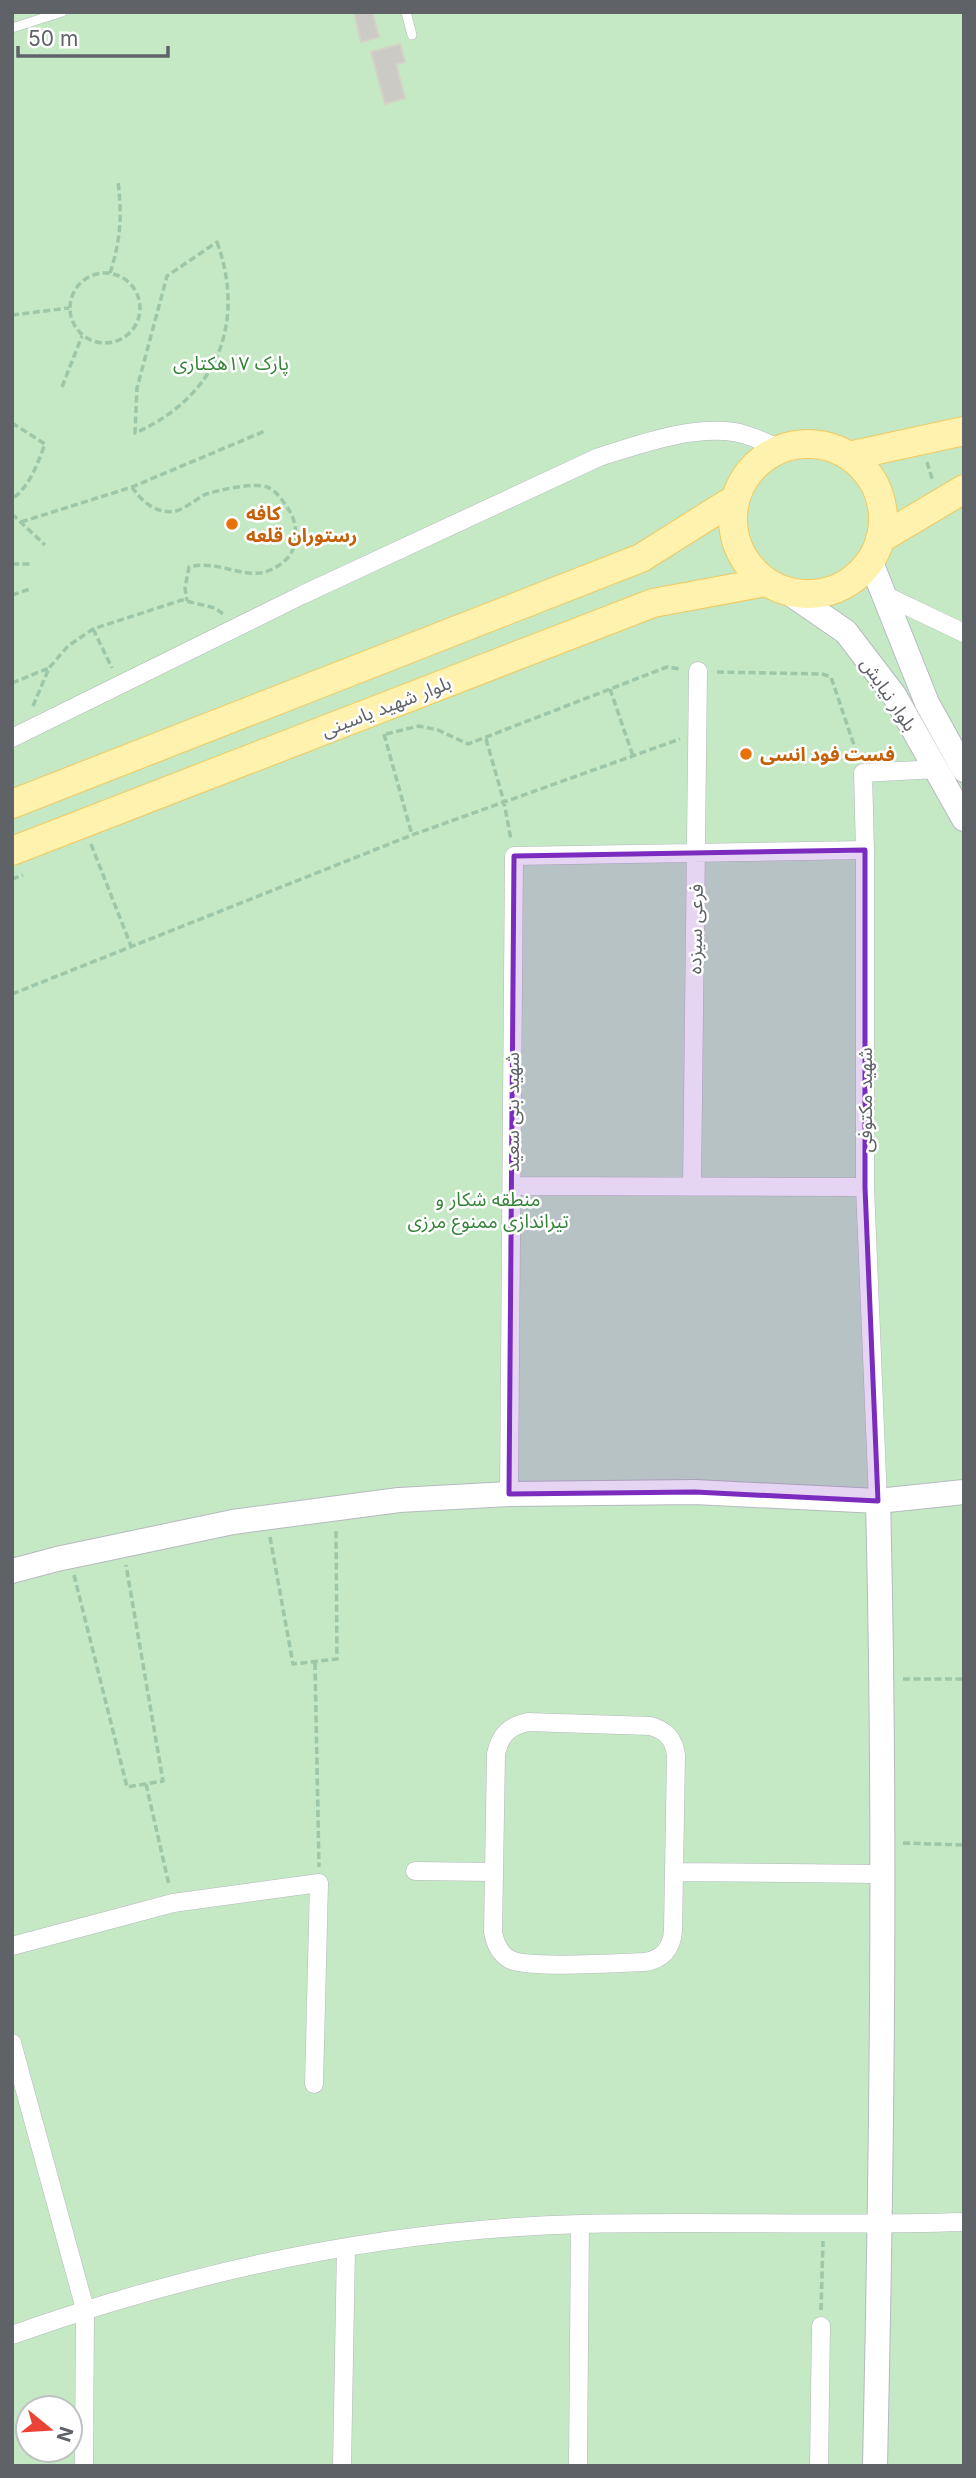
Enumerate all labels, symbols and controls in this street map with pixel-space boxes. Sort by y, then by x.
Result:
scale bar [18,14,168,58]
text: 50 m [28,26,78,51]
park label: پارک ۱۷هکتاری [173,352,289,376]
place label: کافه رستوران قلعه [246,502,357,547]
marker: کافه رستوران قلعه [224,516,240,532]
street label: بلوار نیایش [856,653,922,736]
street label: بلوار شهید یاسینی [318,671,454,742]
place label: فست فود انسی [760,743,895,766]
marker: فست فود انسی [738,746,754,762]
street label: فرعی سیزده [683,884,708,974]
street label: شهید مکتوفی [854,1047,877,1153]
street label: شهید بنی سعید [501,1052,524,1172]
park label: منطقه شکار و تیراندازی ممنوع مرزی [407,1188,569,1235]
north arrow [14,2394,84,2464]
text: N [52,2424,78,2445]

